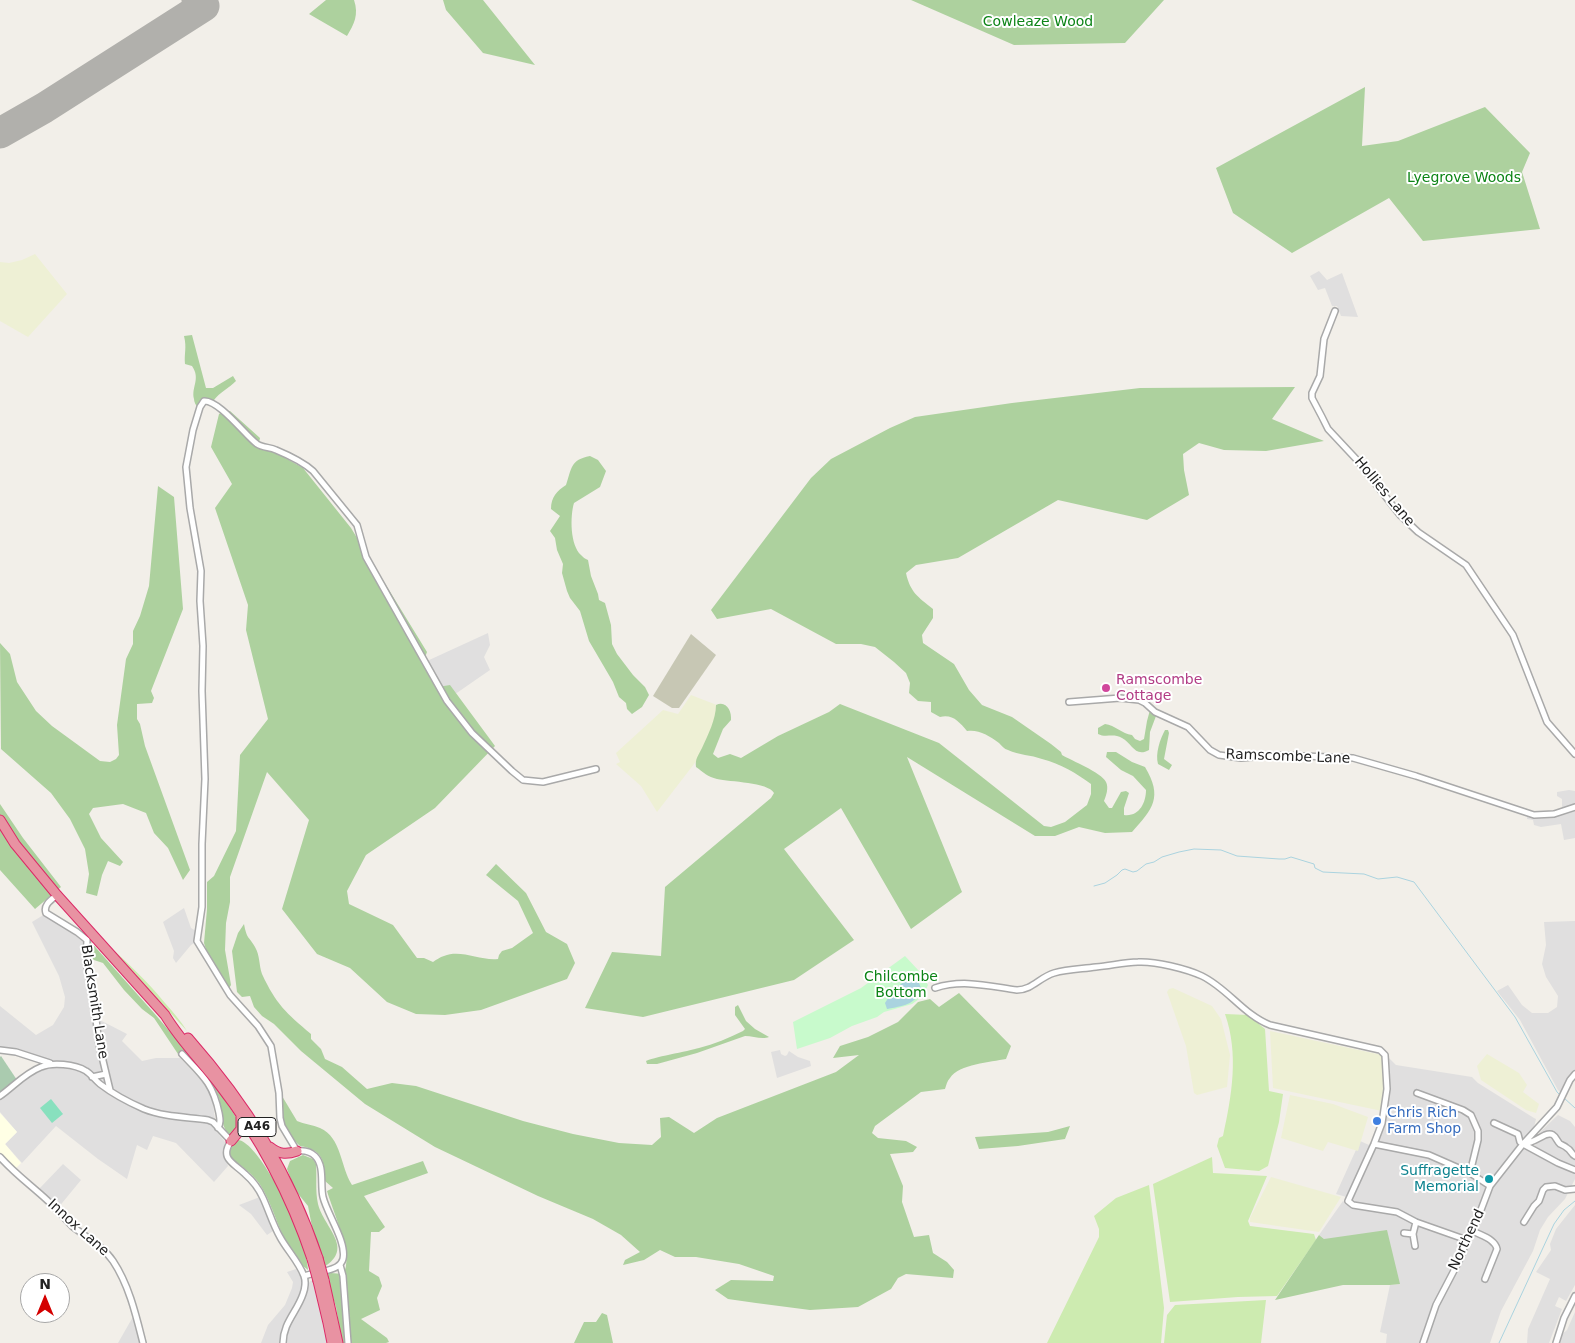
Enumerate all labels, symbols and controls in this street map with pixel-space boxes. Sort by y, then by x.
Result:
park label: Cowleaze Wood [983,14,1093,30]
park label: Lyegrove Woods [1407,170,1521,186]
street label: Hollies Lane [1350,454,1418,530]
place label: Ramscombe Cottage [1116,672,1202,704]
marker: Ramscombe Cottage [1100,682,1112,694]
street label: Ramscombe Lane [1225,746,1351,768]
street label: Blacksmith Lane [77,944,111,1060]
park label: Chilcombe Bottom [864,969,938,1002]
place label: Chris Rich Farm Shop [1387,1105,1461,1138]
marker: Chris Rich Farm Shop [1371,1115,1383,1127]
road number: A46 [238,1118,276,1136]
place label: Suffragette Memorial [1400,1163,1479,1196]
marker: Suffragette Memorial [1483,1173,1495,1185]
street label: Innox Lane [44,1196,112,1260]
street label: Northend [1446,1207,1488,1273]
north arrow [20,1273,70,1323]
text: N [39,1276,51,1292]

